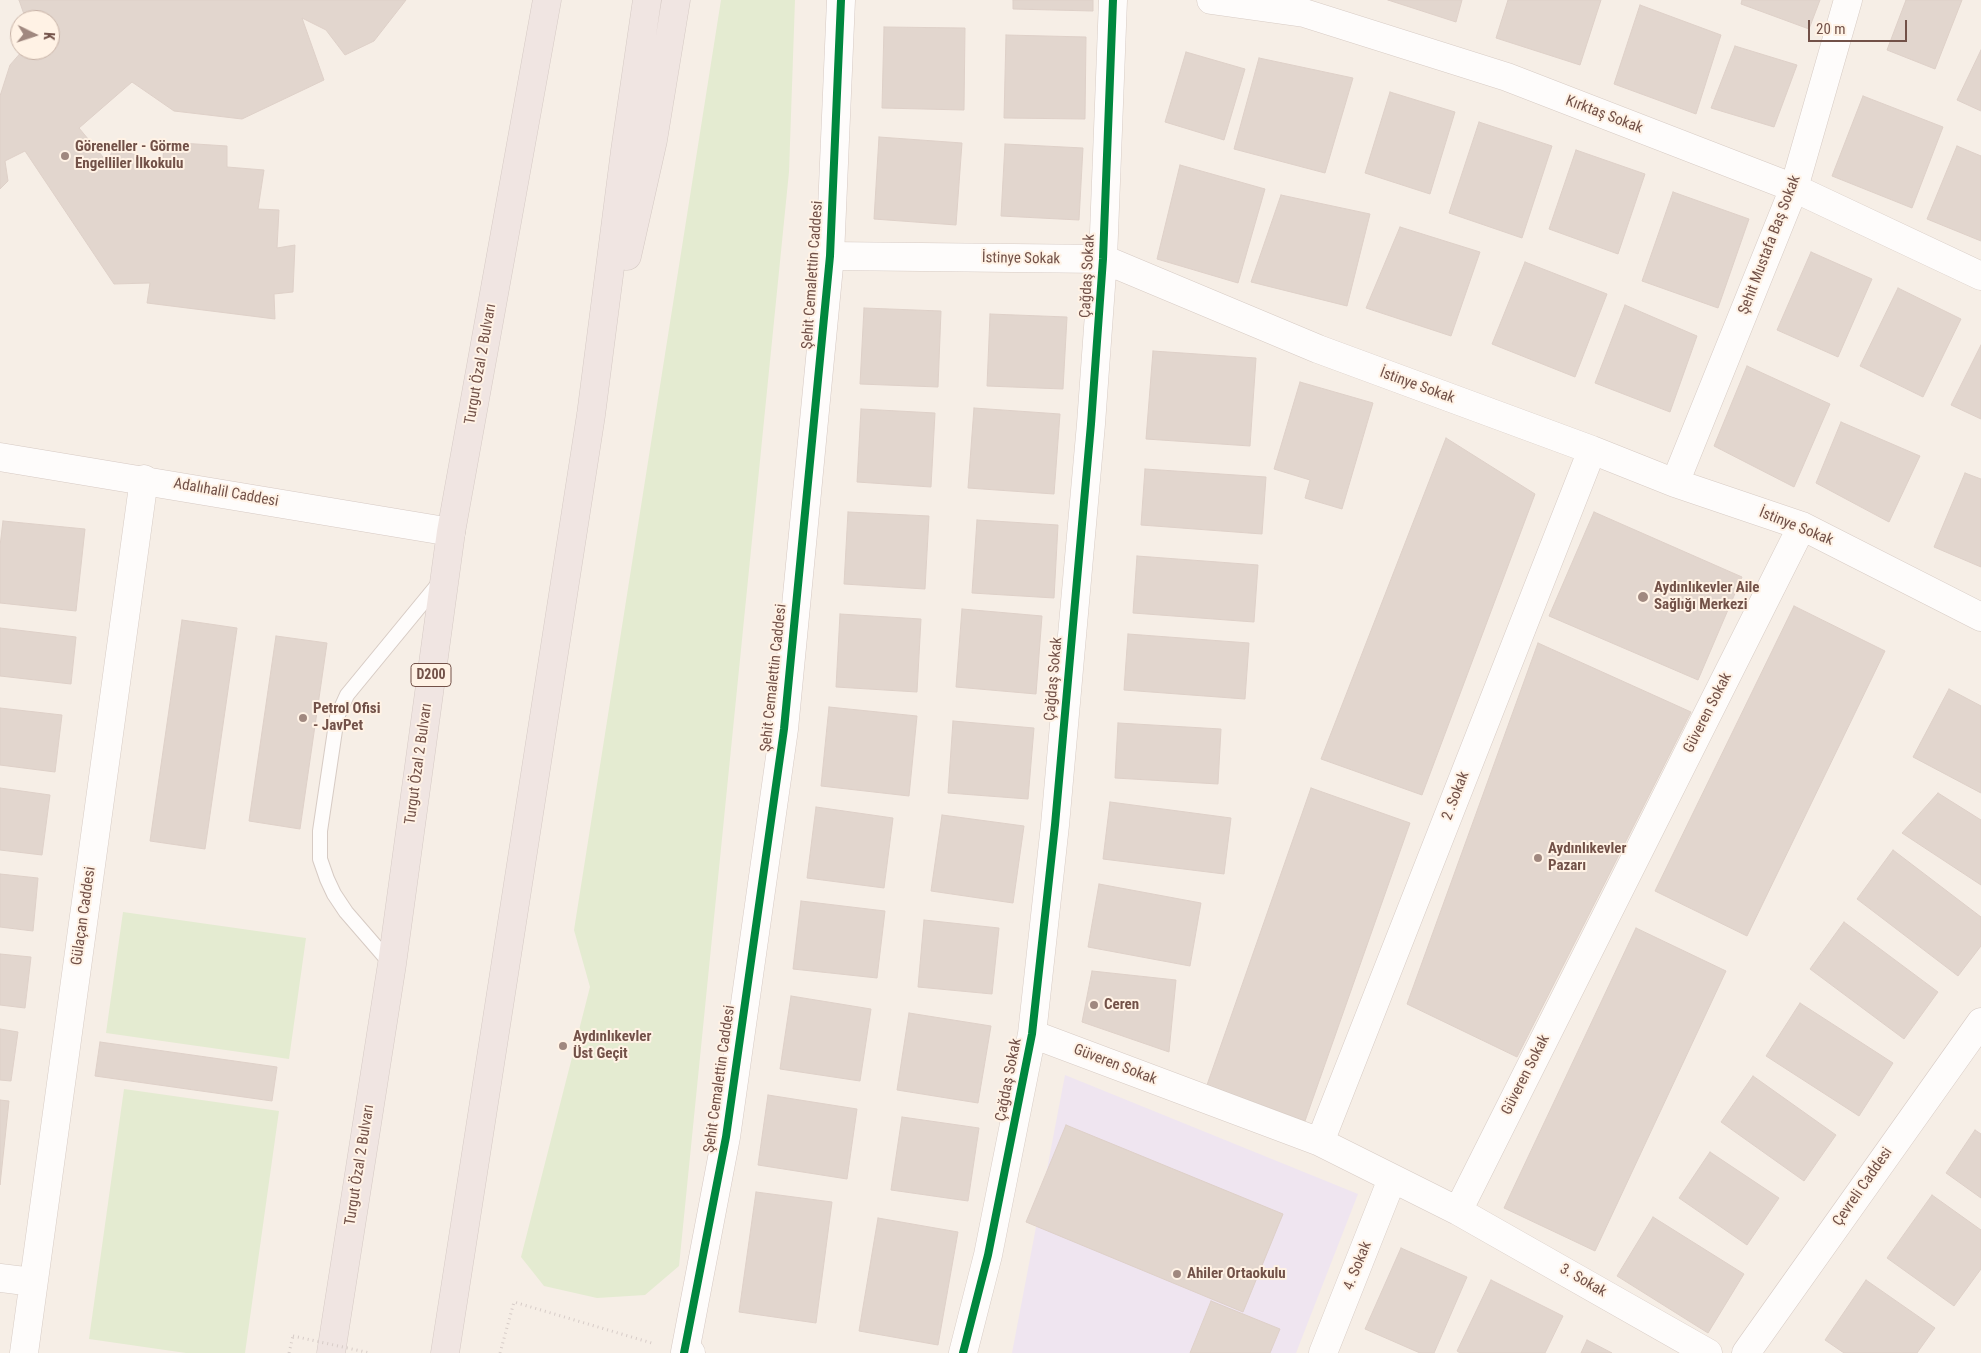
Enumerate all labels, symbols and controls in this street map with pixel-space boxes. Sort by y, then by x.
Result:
north arrow [10,10,60,60]
scale bar [1811,10,1910,42]
text: 20 m [1816,20,1846,38]
text: K [41,32,57,40]
street label: Kırktaş Sokak [1563,92,1645,138]
place label: Göreneller - Görme Engelliler İlkokulu [75,138,189,173]
marker: Göreneller - Görme Engelliler İlkokulu [59,150,71,162]
street label: Şehit Mustafa Baş Sokak [1735,173,1805,317]
street label: Şehit Cemalettin Caddesi [799,200,827,350]
street label: Çağdaş Sokak [1077,234,1099,318]
street label: İstinye Sokak [982,249,1060,269]
street label: Turgut Özal 2 Bulvarı [462,302,500,426]
street label: İstinye Sokak [1377,364,1457,408]
street label: Adalıhalil Caddesi [172,475,280,511]
street label: İstinye Sokak [1756,504,1836,550]
place label: Aydınlıkevler Aile Sağlığı Merkezi [1654,579,1760,614]
marker: Aydınlıkevler Aile Sağlığı Merkezi [1636,590,1650,604]
street label: Şehit Cemalettin Caddesi [757,603,791,753]
street label: Çağdaş Sokak [1041,636,1067,722]
road number: D200 [411,664,451,686]
street label: Güveren Sokak [1680,670,1736,756]
place label: Petrol Ofisi - JavPet [313,700,380,735]
street label: Turgut Özal 2 Bulvarı [402,702,436,826]
marker: Petrol Ofisi - JavPet [297,712,309,724]
street label: 2 .Sokak [1438,769,1474,823]
place label: Aydınlıkevler Pazarı [1548,840,1626,875]
marker: Aydınlıkevler Pazarı [1532,852,1544,864]
street label: Gülaçan Caddesi [68,866,100,966]
place label: Ceren [1104,996,1139,1014]
marker: Ceren [1088,999,1100,1011]
street label: Şehit Cemalettin Caddesi [701,1004,739,1154]
place label: Aydınlıkevler Üst Geçit [573,1028,651,1063]
street label: Güveren Sokak [1498,1032,1554,1118]
street label: Çağdaş Sokak [992,1037,1026,1123]
marker: Aydınlıkevler Üst Geçit [557,1040,569,1052]
street label: Güveren Sokak [1071,1041,1159,1089]
street label: Turgut Özal 2 Bulvarı [342,1103,378,1227]
street label: Çevreli Caddesi [1829,1144,1897,1230]
street label: 4. Sokak [1340,1239,1376,1293]
street label: 3. Sokak [1556,1261,1610,1301]
place label: Ahiler Ortaokulu [1187,1265,1286,1283]
marker: Ahiler Ortaokulu [1171,1268,1183,1280]

